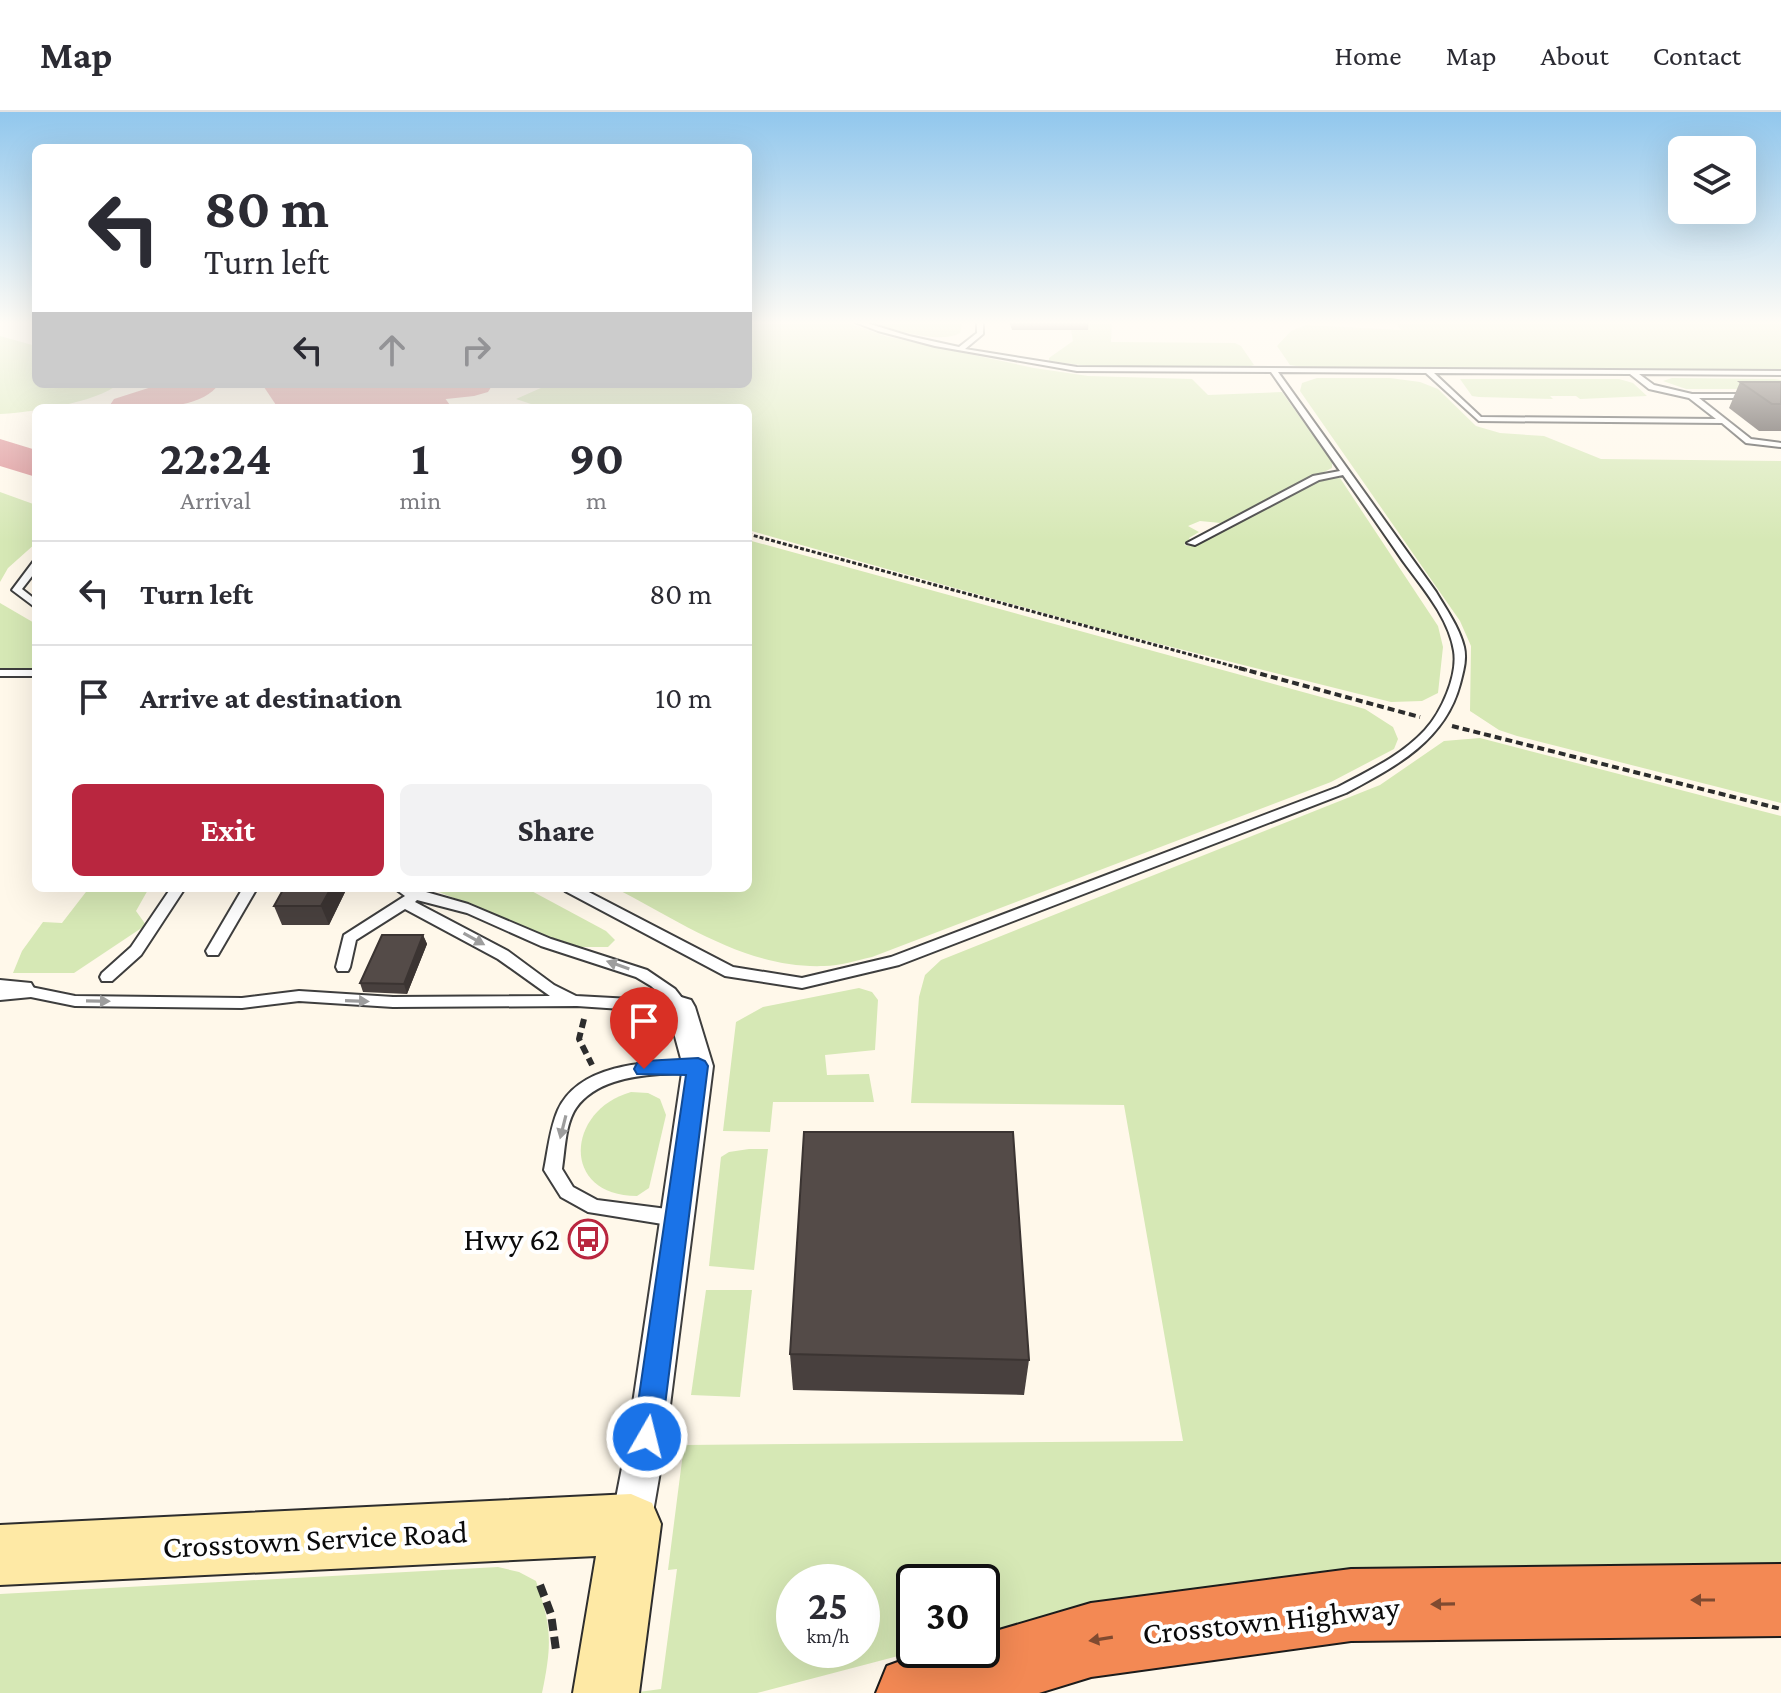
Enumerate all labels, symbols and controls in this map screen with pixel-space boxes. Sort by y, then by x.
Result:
text: Map [40,34,113,76]
text: Home [1335,40,1402,71]
text: Map [1446,40,1497,71]
text: About [1541,40,1609,71]
text: Contact [1653,40,1741,71]
map controls [1668,136,1756,224]
button: layers [1668,136,1756,224]
icon: left [72,176,176,280]
text: 80 m [204,177,329,239]
text: Turn left [204,242,329,282]
icon: left [286,328,330,372]
icon: ahead [370,328,414,372]
icon: right [454,328,498,372]
text: 22:24 [160,431,272,484]
text: 1 [411,431,429,484]
text: 90 [569,431,624,484]
text: Arrival [180,486,251,515]
text: min [399,486,441,515]
text: m [586,486,607,515]
icon: left [72,571,116,615]
text: Turn left [140,577,253,610]
text: 80 m [649,577,712,610]
icon: arrive [72,675,116,719]
text: Arrive at destination [140,681,402,714]
text: 10 m [655,681,712,714]
button: Exit [72,784,384,876]
button: Share [400,784,712,876]
one-way arrow [462,932,485,946]
one-way arrow [606,959,630,971]
pin [610,987,678,1069]
one-way arrow [86,995,111,1008]
one-way arrow [345,995,370,1008]
icon: arrive [622,999,666,1043]
one-way arrow [557,1114,569,1139]
bus stop icon: Hwy 62 [567,1218,609,1260]
place label: Hwy 62 [464,1221,560,1257]
position arrow [605,1395,689,1479]
street label: Crosstown Service Road [162,1513,469,1565]
speed limit sign: 30 [896,1564,1000,1668]
text: 25 [808,1583,848,1628]
street label: Crosstown Highway [1141,1589,1402,1651]
one-way arrow [1690,1594,1715,1606]
one-way arrow [1430,1597,1455,1610]
text: km/h [806,1625,850,1647]
one-way arrow [1089,1633,1114,1646]

